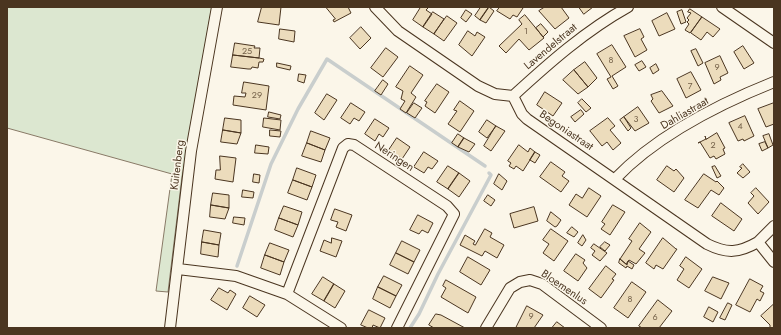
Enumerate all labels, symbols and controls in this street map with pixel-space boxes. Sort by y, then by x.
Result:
street label: Lavendelstraat [522,21,580,73]
house number: 1 [524,27,528,37]
house number: 25 [242,47,252,57]
house number: 8 [609,56,613,66]
house number: 9 [714,63,720,73]
house number: 7 [688,82,692,92]
house number: 29 [252,91,262,101]
street label: Dahliastraat [659,95,711,133]
street label: Begoniastraat [537,108,595,154]
house number: 3 [634,115,638,125]
house number: 4 [737,122,743,132]
street label: Kuitenberg [168,139,188,191]
street label: Neringen [372,139,416,175]
house number: 2 [710,141,716,151]
street label: Bloemenlus [538,268,590,308]
house number: 8 [628,295,632,305]
house number: 9 [528,312,534,322]
house number: 6 [652,313,658,323]

